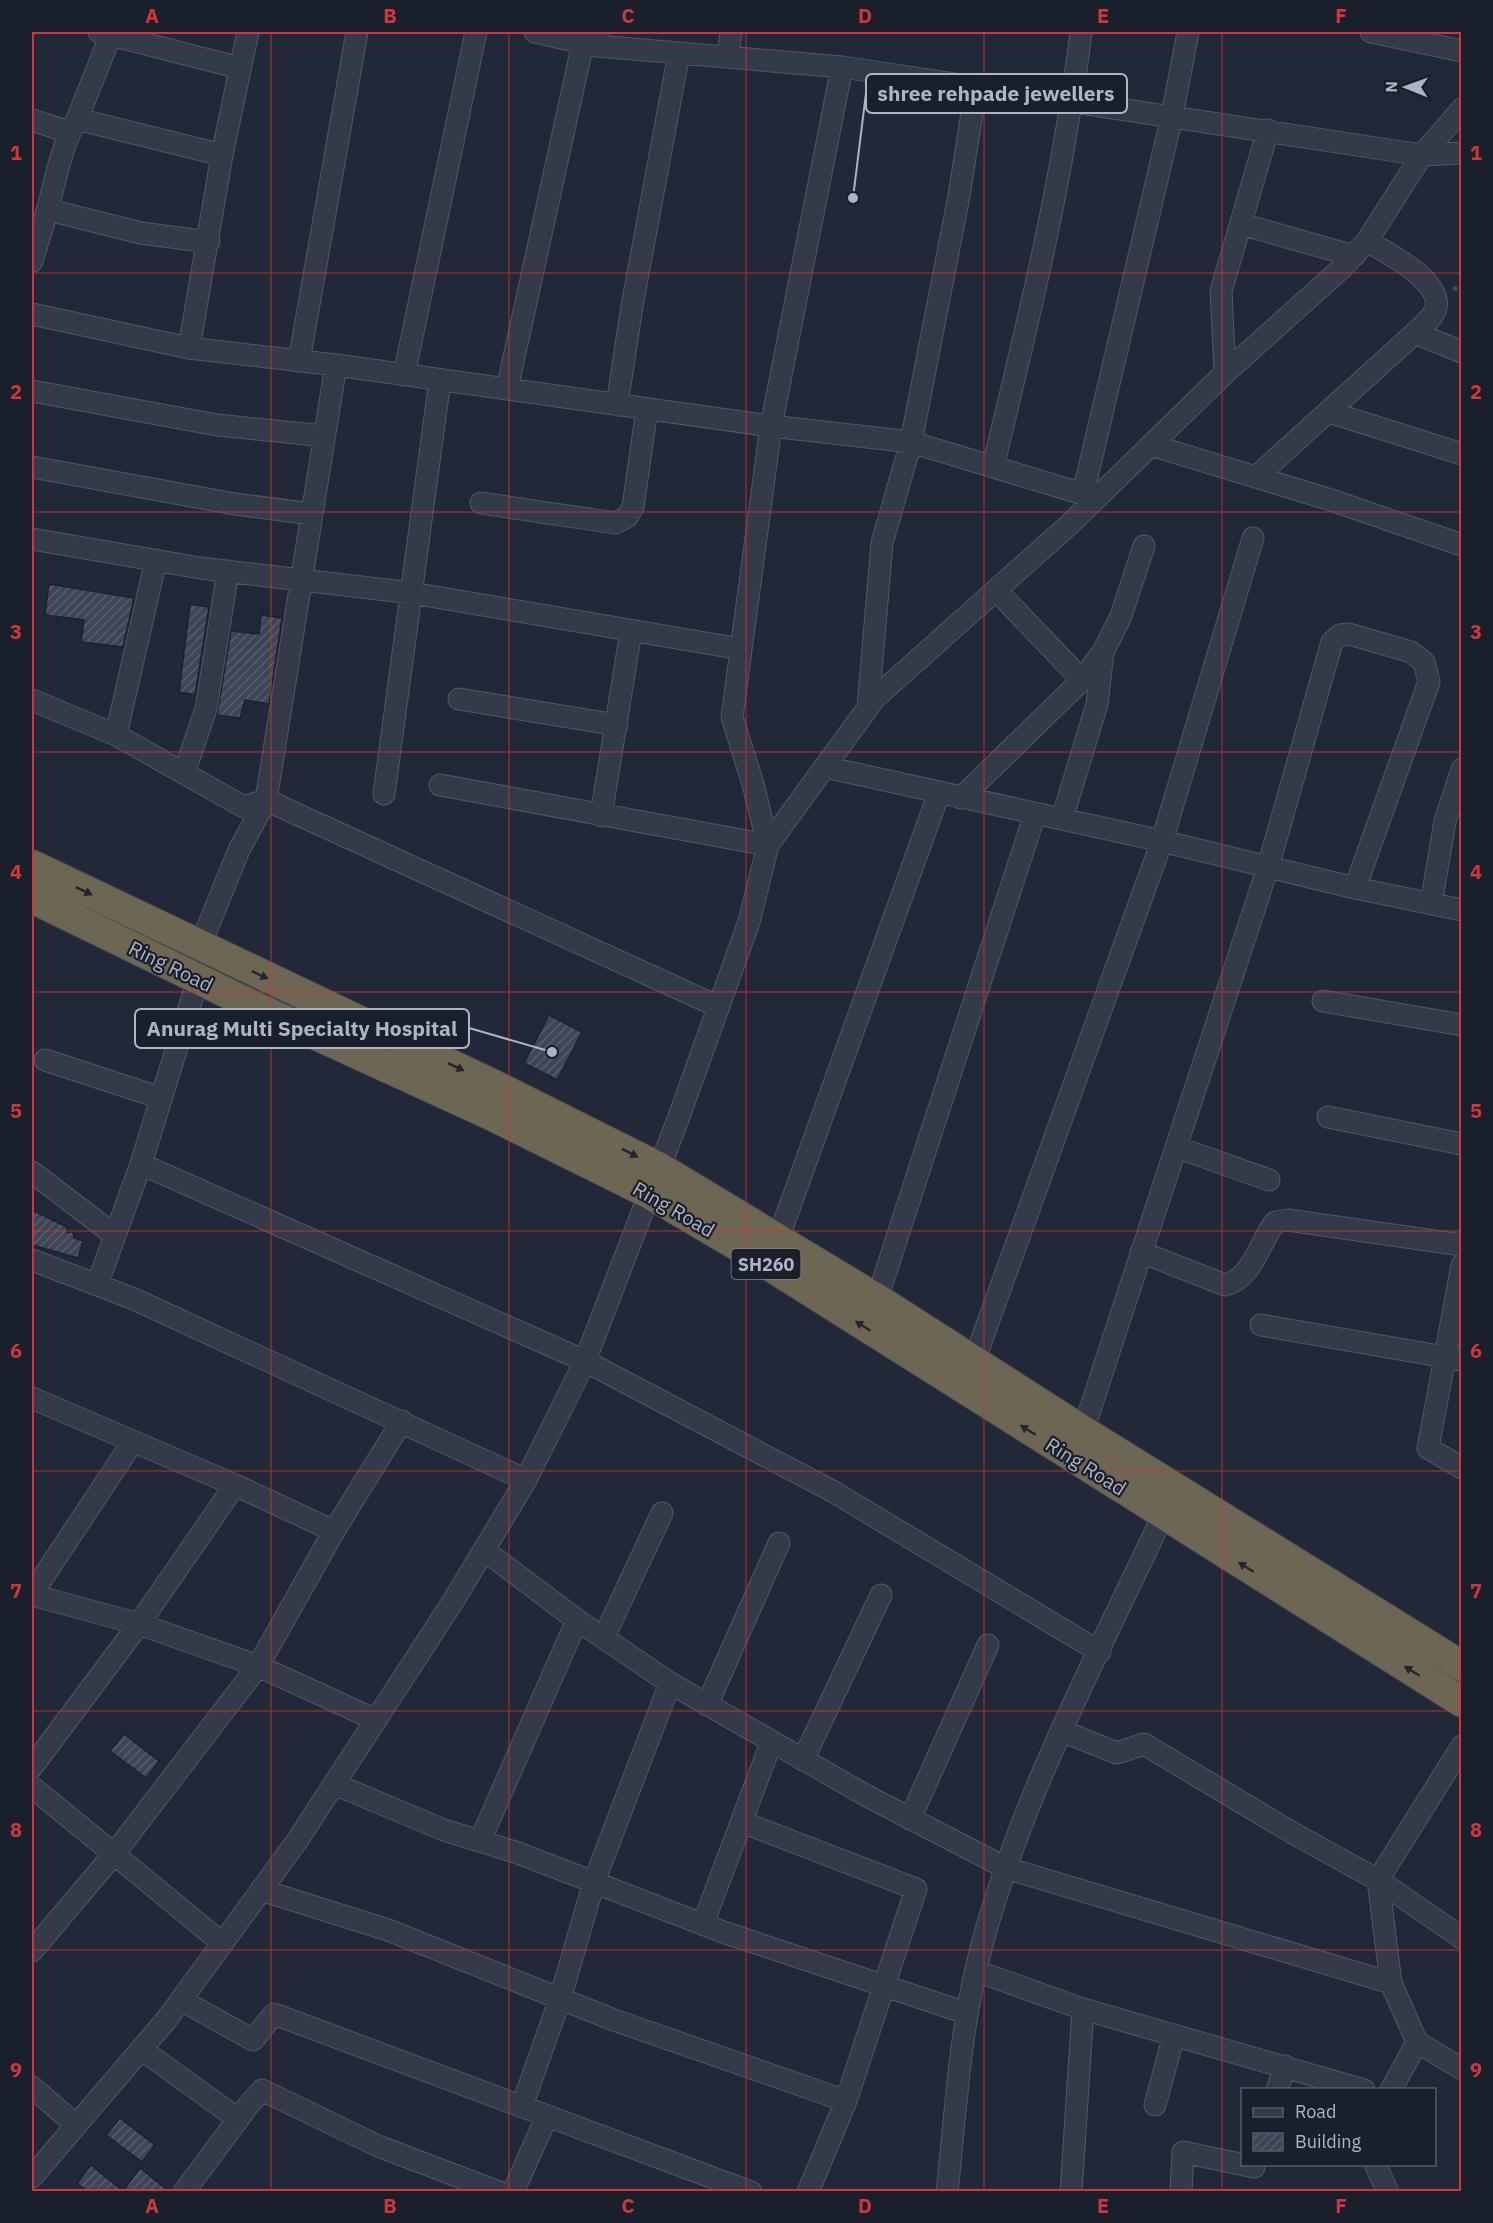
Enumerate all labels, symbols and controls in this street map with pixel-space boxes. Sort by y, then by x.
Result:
text: A [145,2,159,29]
text: B [383,2,397,29]
text: C [621,2,635,29]
text: D [858,2,872,29]
text: E [1097,2,1109,29]
text: F [1335,2,1347,29]
north arrow [1376,57,1436,117]
callout: shree rehpade jewellers [866,74,1127,113]
text: shree rehpade jewellers [877,79,1115,107]
text: N [1381,81,1401,93]
text: 1 [10,139,22,166]
text: 1 [1470,139,1482,166]
text: 2 [10,378,22,405]
text: 2 [1470,378,1482,405]
text: 3 [10,618,22,645]
text: 3 [1470,618,1482,645]
text: 4 [10,858,22,885]
text: 4 [1470,858,1482,885]
one-way arrow [75,887,92,896]
street label: Ring Road [124,934,218,998]
one-way arrow [252,970,269,979]
callout: Anurag Multi Specialty Hospital [135,1009,469,1048]
text: Anurag Multi Specialty Hospital [147,1014,457,1042]
one-way arrow [447,1062,464,1071]
text: 5 [10,1097,22,1124]
text: 5 [1470,1097,1482,1124]
one-way arrow [622,1148,639,1158]
street label: Ring Road [628,1175,720,1243]
road number: SH260 [732,1249,801,1279]
one-way arrow [855,1320,872,1331]
text: 6 [10,1337,22,1364]
text: 6 [1470,1337,1482,1364]
one-way arrow [1020,1424,1036,1435]
street label: Ring Road [1041,1431,1131,1501]
one-way arrow [1238,1562,1255,1573]
text: 7 [10,1577,22,1604]
text: 7 [1470,1577,1482,1604]
one-way arrow [1404,1665,1420,1676]
text: 8 [10,1816,22,1843]
text: 8 [1470,1816,1482,1843]
text: 9 [10,2056,22,2083]
text: 9 [1470,2056,1482,2083]
legend [1241,2088,1436,2166]
text: Road [1295,2100,1336,2123]
text: Building [1295,2130,1362,2153]
text: A [145,2192,159,2219]
text: B [383,2192,397,2219]
text: C [621,2192,635,2219]
text: D [858,2192,872,2219]
text: E [1097,2192,1109,2219]
text: F [1335,2192,1347,2219]

